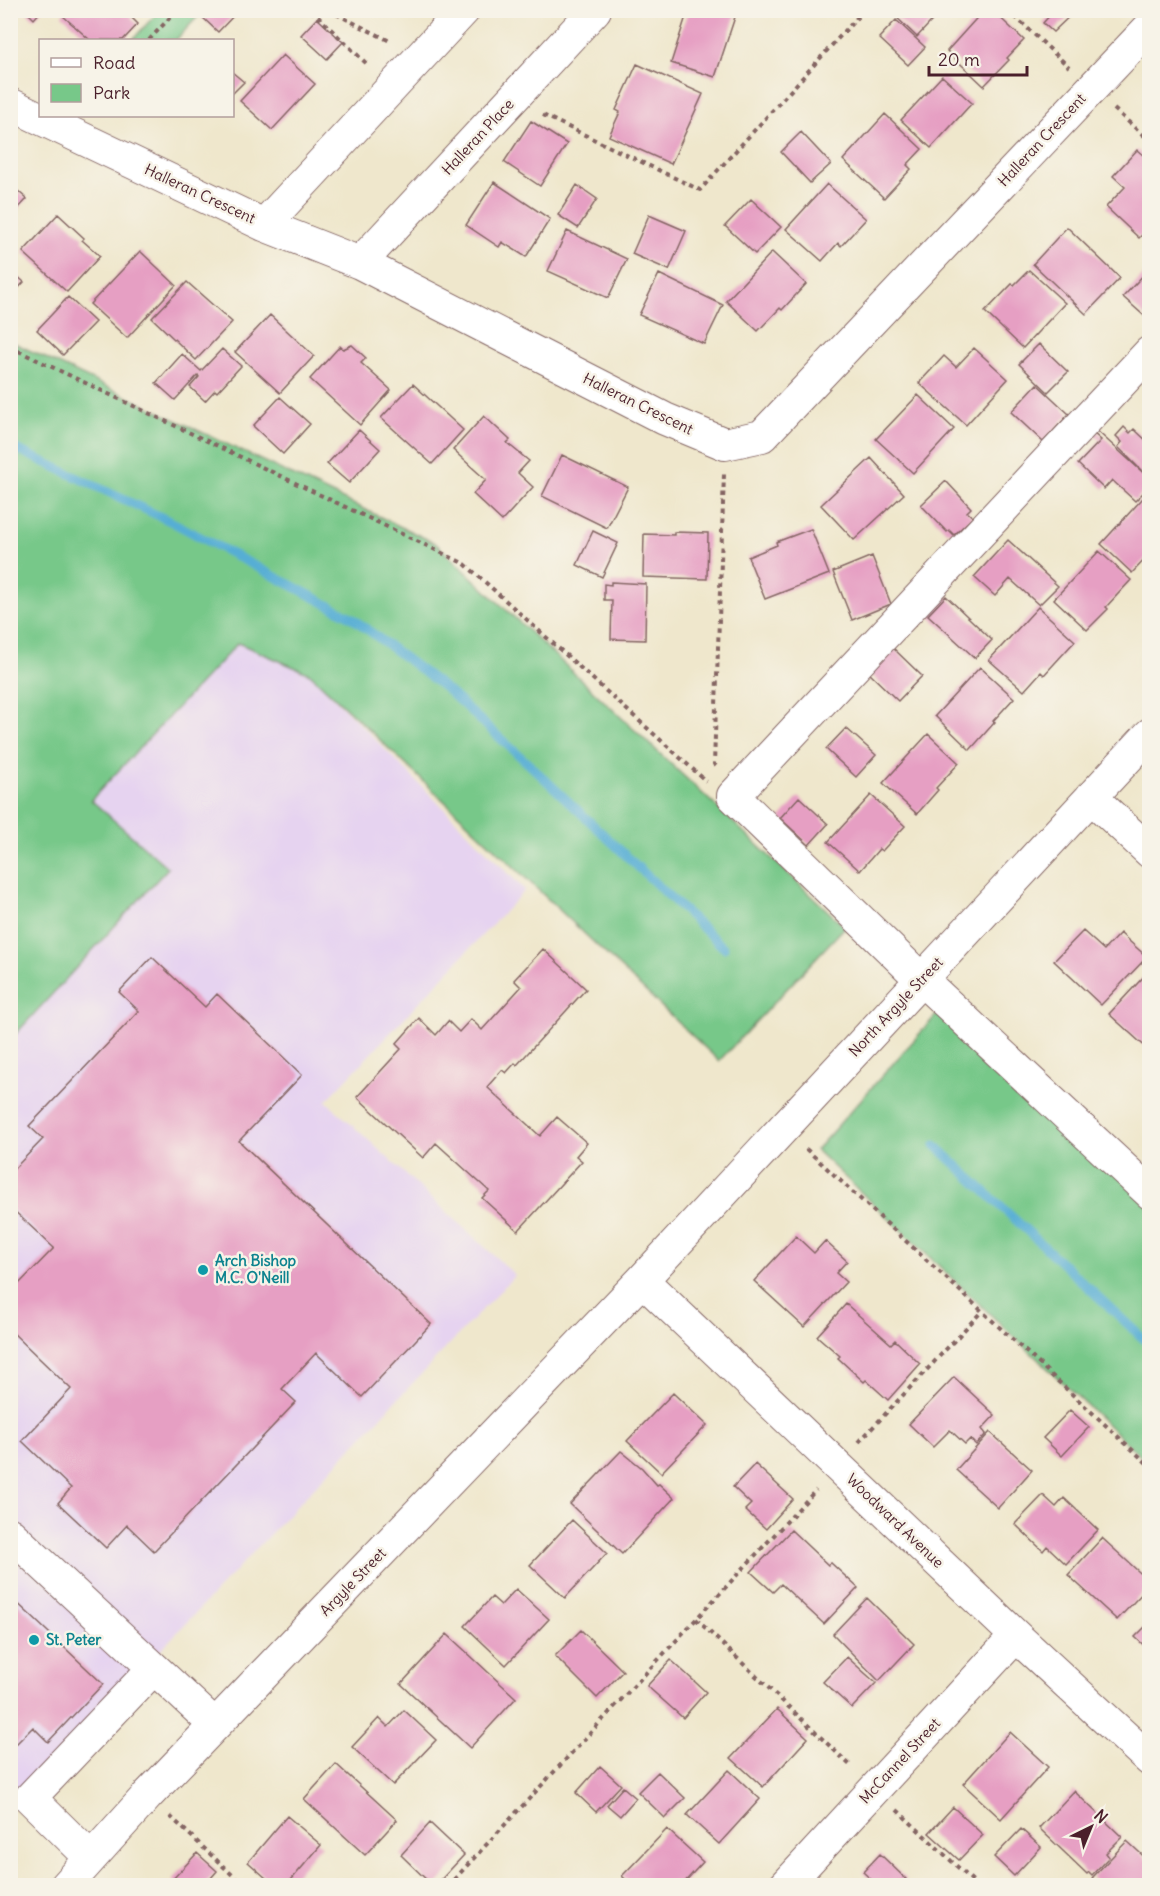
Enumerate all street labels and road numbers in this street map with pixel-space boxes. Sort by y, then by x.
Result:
street label: Halleran Crescent [994,89,1090,190]
street label: Halleran Place [438,95,518,179]
street label: Halleran Crescent [142,160,259,228]
street label: Halleran Crescent [580,369,696,438]
street label: North Argyle Street [844,953,947,1061]
street label: Woodward Avenue [843,1469,948,1572]
street label: Argyle Street [315,1544,390,1620]
street label: McCannel Street [855,1714,944,1807]

